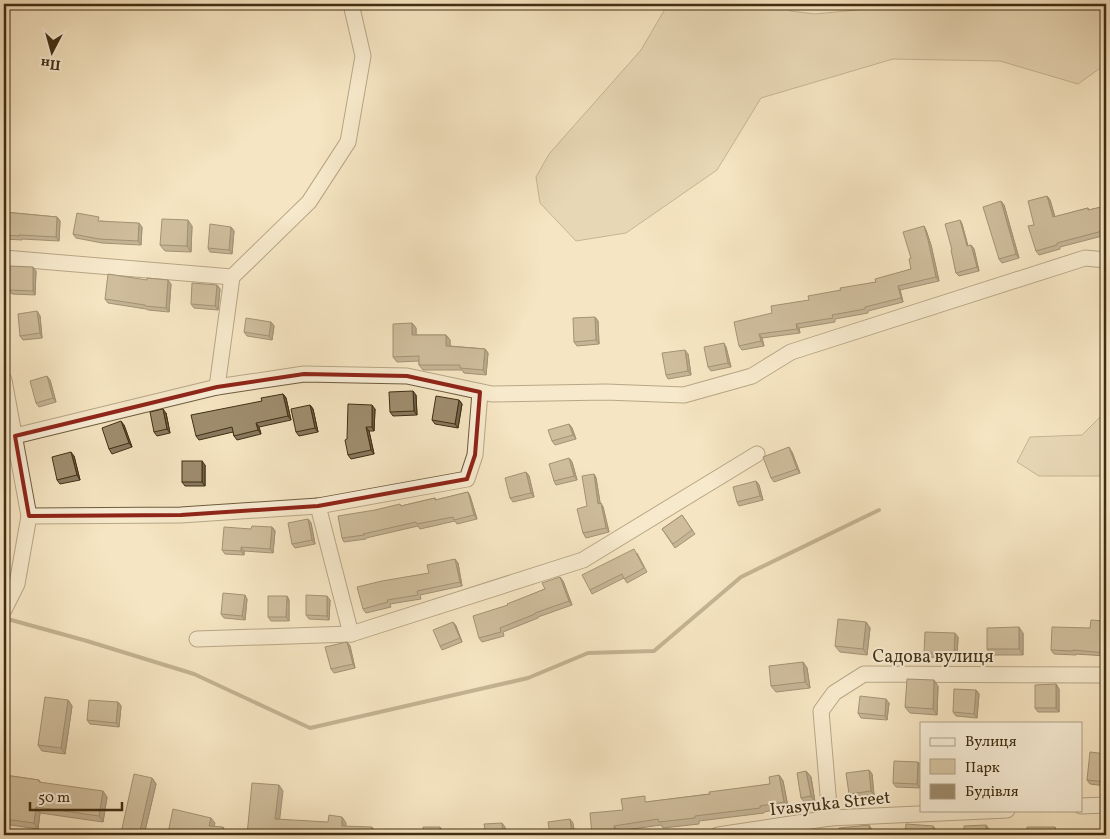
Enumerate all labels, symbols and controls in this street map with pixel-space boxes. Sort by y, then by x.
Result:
north arrow [28,28,78,78]
text: Пн [40,53,62,74]
street label: Садова вулиця [872,645,994,670]
legend [920,722,1082,812]
text: Вулиця [965,732,1017,753]
text: Парк [965,758,1000,779]
scale bar [30,779,122,811]
text: Будівля [965,782,1019,803]
street label: Ivasyuka Street [768,786,892,823]
text: 50 m [38,788,70,809]

